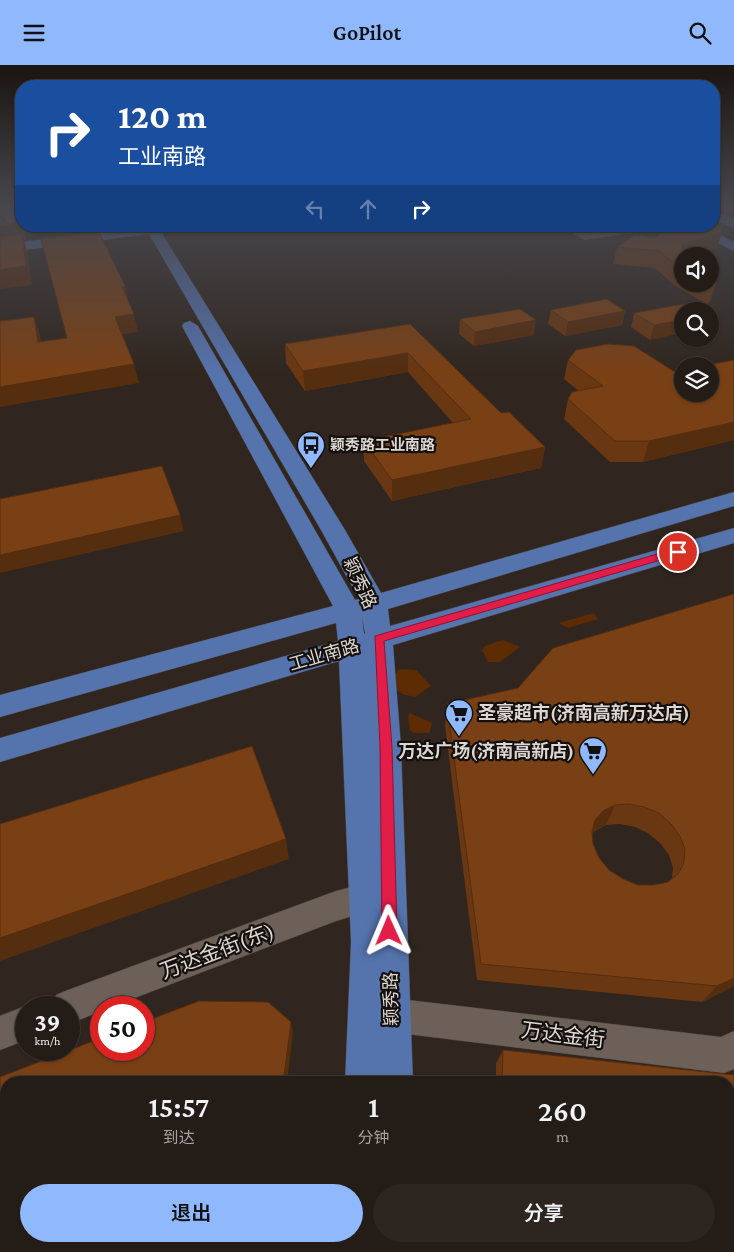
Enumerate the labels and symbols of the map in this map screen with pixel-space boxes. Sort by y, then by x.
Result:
bus stop icon: 颖秀路工业南路 [296,430,326,469]
place label: 颖秀路工业南路 [330,437,435,453]
pin [657,531,699,573]
street label: 颖秀路 [340,554,380,612]
street label: 工业南路 [287,635,361,675]
supermarket icon: 圣豪超市(济南高新万达店) [444,698,474,737]
place label: 圣豪超市(济南高新万达店) [478,702,690,724]
supermarket icon: 万达广场(济南高新店) [578,736,608,775]
place label: 万达广场(济南高新店) [398,741,574,762]
position arrow [362,904,414,956]
street label: 万达金街(东) [157,918,277,984]
street label: 颖秀路 [381,972,401,1026]
speed limit sign: 50 [90,996,155,1061]
street label: 万达金街 [520,1018,606,1052]

